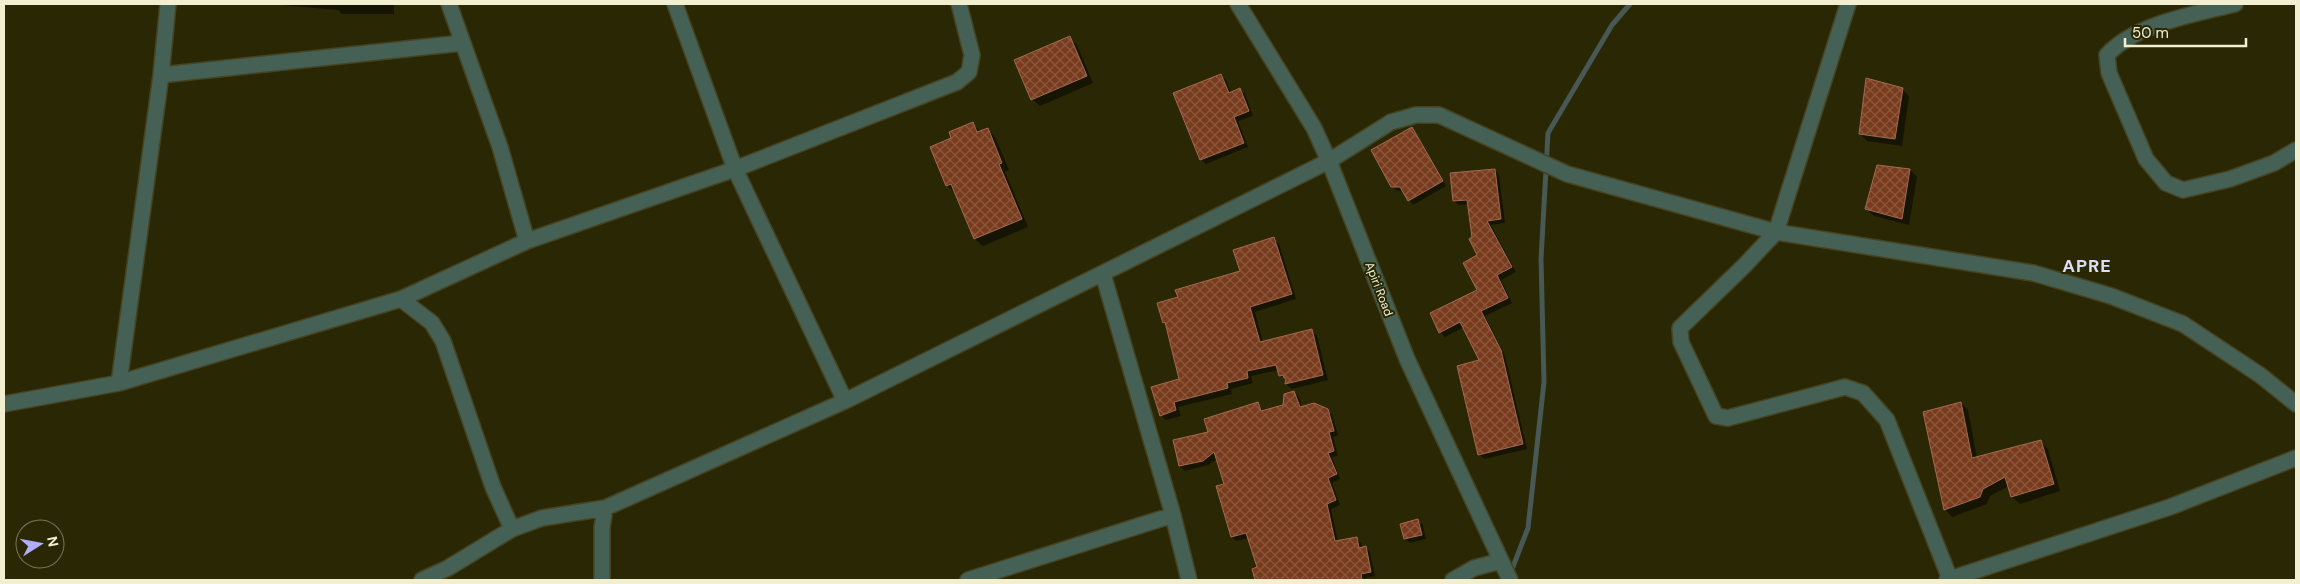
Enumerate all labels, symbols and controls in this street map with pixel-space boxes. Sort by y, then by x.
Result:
scale bar [2125,15,2246,47]
text: 50 m [2132,23,2169,43]
district label: APRE [2062,254,2112,278]
street label: Apiri Road [1361,260,1397,318]
north arrow [15,519,65,569]
text: N [43,535,63,548]

